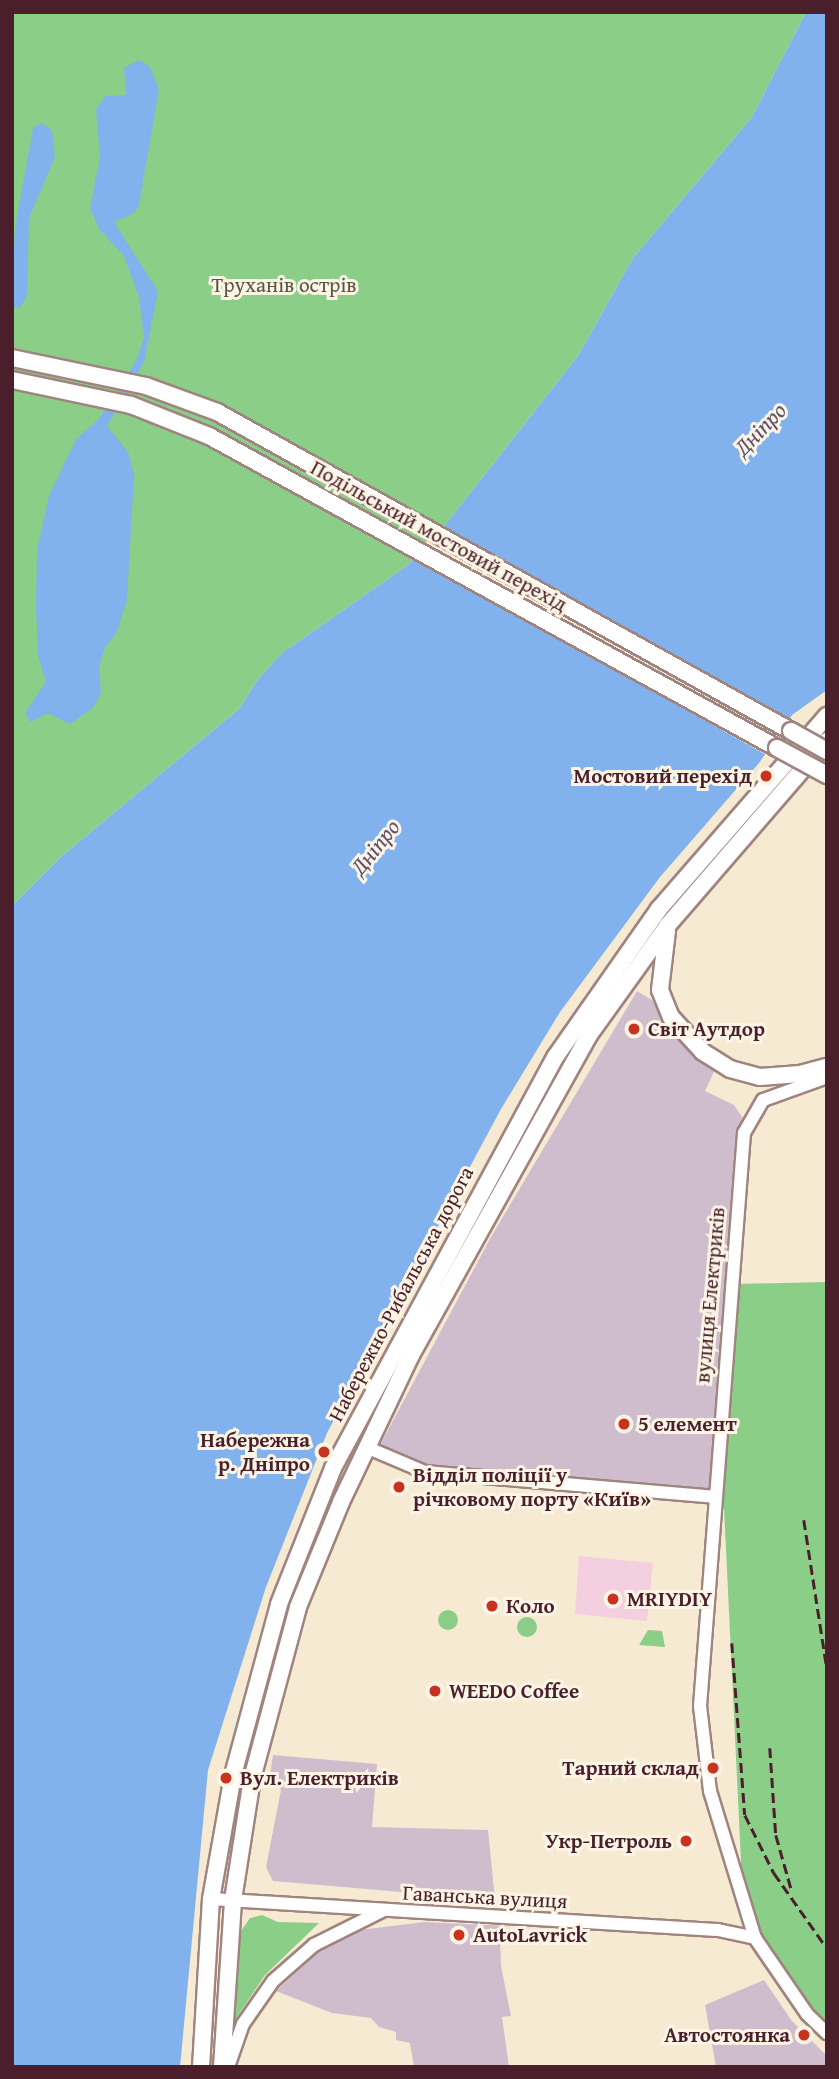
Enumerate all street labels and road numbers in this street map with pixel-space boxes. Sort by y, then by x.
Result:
street label: Подільський мостовий перехід [306,455,572,617]
street label: Набережно-Рибальська дорога [323,1162,479,1426]
street label: вулиця Електриків [690,1206,730,1384]
street label: Гаванська вулиця [402,1880,568,1914]

